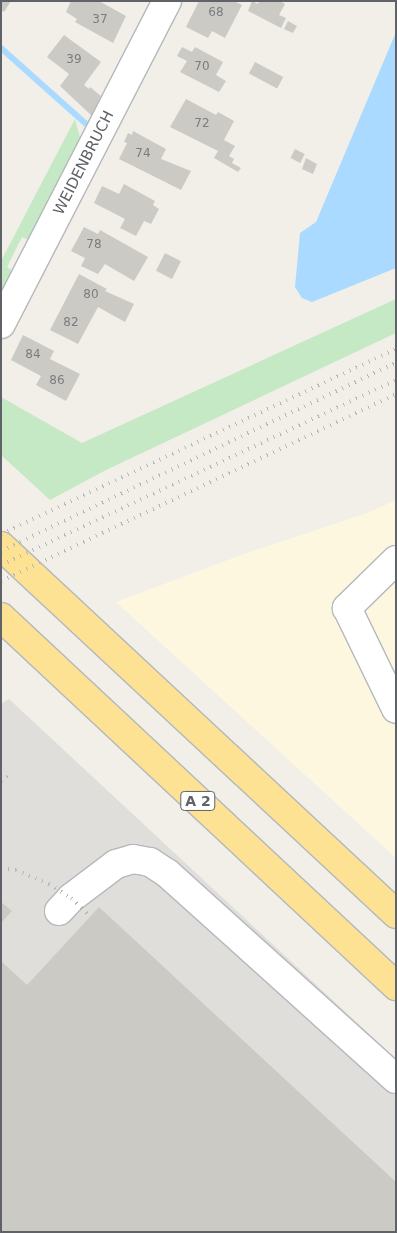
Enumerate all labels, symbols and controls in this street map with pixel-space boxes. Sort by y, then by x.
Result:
house number: 68 [208,6,224,20]
house number: 37 [92,13,108,27]
house number: 39 [66,53,82,67]
house number: 70 [194,60,210,74]
street label: WEIDENBRUCH [50,108,118,218]
house number: 72 [194,117,210,131]
house number: 74 [135,147,151,161]
house number: 78 [86,238,102,252]
house number: 80 [83,288,99,302]
house number: 82 [63,316,79,330]
house number: 84 [25,348,41,362]
house number: 86 [49,374,65,388]
road number: A 2 [179,789,217,812]

